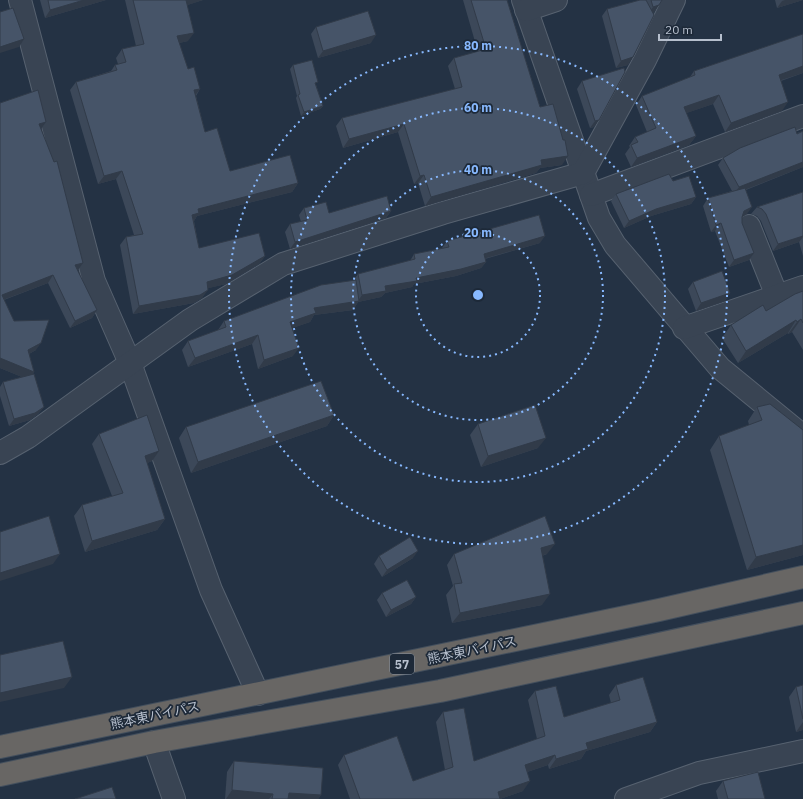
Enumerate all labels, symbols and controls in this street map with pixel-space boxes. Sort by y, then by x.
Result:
scale bar [659,16,721,42]
text: 20 m [665,22,693,37]
text: 80 m [464,38,492,53]
text: 60 m [464,100,492,115]
text: 40 m [464,162,492,177]
text: 20 m [464,225,492,240]
centre of rings [471,288,485,302]
street label: 熊本東バイパス [426,632,518,668]
road number: 57 [390,654,414,674]
street label: 熊本東バイパス [109,697,201,733]

